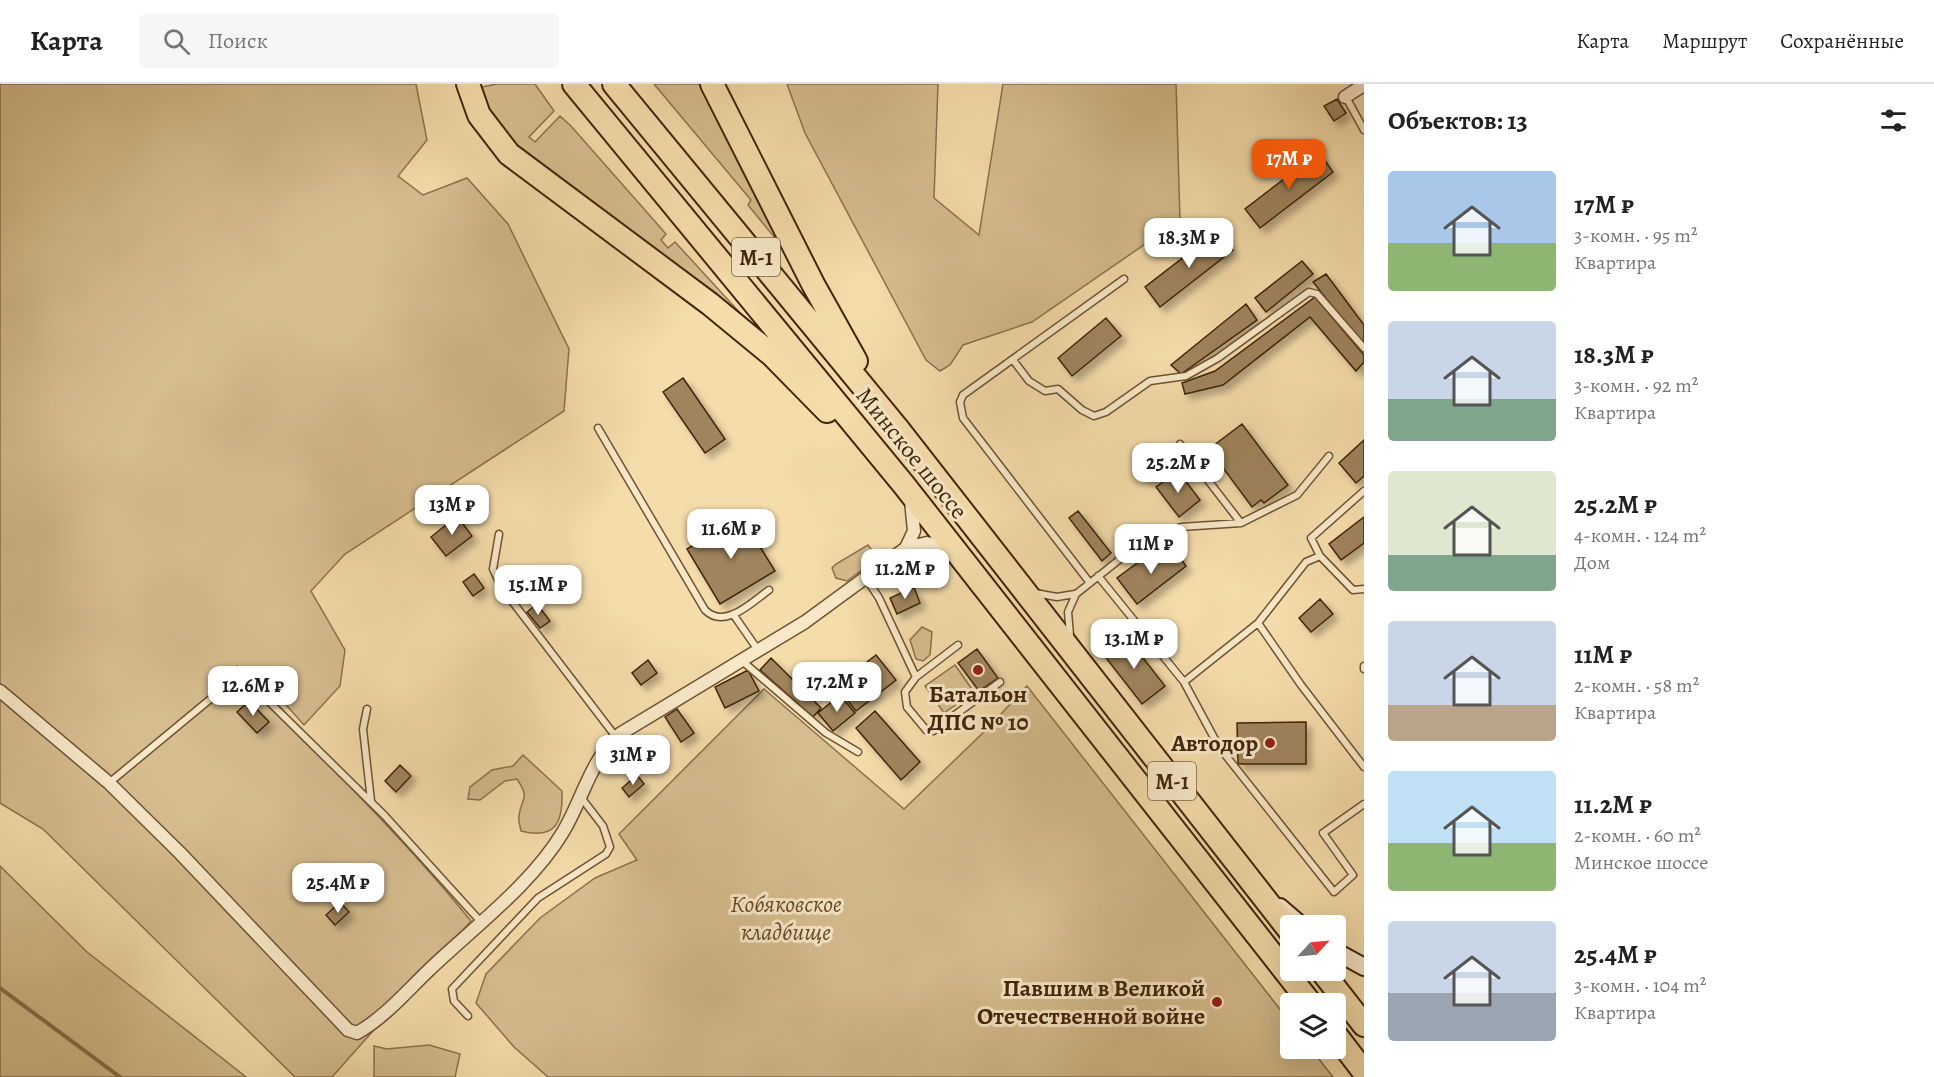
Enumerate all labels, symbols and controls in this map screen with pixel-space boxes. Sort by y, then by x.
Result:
search box [139,14,559,68]
text: Карта [30,22,103,60]
icon: search [160,25,193,58]
text: Поиск [208,26,268,56]
text: Карта [1576,27,1629,55]
text: Маршрут [1662,27,1747,55]
text: Сохранённые [1780,27,1904,55]
text: Объектов: 13 [1388,103,1528,138]
icon: filters [1877,104,1910,137]
pin: 17M ₽ [1247,139,1331,190]
text: 17M ₽ [1266,145,1312,172]
text: 17M ₽ [1574,187,1634,222]
icon: home [1436,195,1508,267]
pin: 18.3M ₽ [1134,218,1244,269]
text: 3-комн. · 95 m² [1574,222,1698,249]
text: 18.3M ₽ [1158,224,1220,251]
road number: М-1 [732,238,780,276]
text: Квартира [1574,249,1656,276]
text: 18.3M ₽ [1574,337,1654,372]
icon: home [1436,345,1508,417]
text: 3-комн. · 92 m² [1574,372,1698,399]
street label: Минское шоссе [849,380,975,526]
text: Квартира [1574,399,1656,426]
pin: 25.2M ₽ [1123,443,1233,494]
text: 25.2M ₽ [1146,449,1210,476]
pin: 13M ₽ [410,485,494,536]
text: 25.2M ₽ [1574,487,1657,522]
text: 13M ₽ [429,491,475,518]
icon: home [1436,495,1508,567]
pin: 11.6M ₽ [676,509,786,560]
text: 11.6M ₽ [701,515,761,542]
text: 4-комн. · 124 m² [1574,522,1706,549]
pin: 11M ₽ [1109,524,1193,575]
text: 11M ₽ [1129,530,1173,557]
pin: 11.2M ₽ [850,549,960,600]
text: Дом [1574,549,1610,576]
text: 11.2M ₽ [875,555,935,582]
pin: 15.1M ₽ [483,565,593,616]
text: 15.1M ₽ [509,571,567,598]
pin: 13.1M ₽ [1079,619,1189,670]
text: 13.1M ₽ [1105,625,1163,652]
text: 11M ₽ [1574,637,1632,672]
icon: home [1436,645,1508,717]
pin: 17.2M ₽ [782,662,892,713]
marker: Батальон ДПС № 10 [971,663,985,677]
pin: 12.6M ₽ [198,666,308,717]
text: 17.2M ₽ [806,668,868,695]
text: 12.6M ₽ [222,672,284,699]
text: 2-комн. · 58 m² [1574,672,1699,699]
place label: Батальон ДПС № 10 [928,678,1028,738]
text: Квартира [1574,699,1656,726]
place label: Автодор [1170,727,1258,759]
pin: 31M ₽ [591,735,675,786]
marker: Автодор [1263,736,1277,750]
text: 31M ₽ [610,741,656,768]
road number: М-1 [1148,762,1196,800]
text: 11.2M ₽ [1574,787,1652,822]
icon: home [1436,795,1508,867]
text: 2-комн. · 60 m² [1574,822,1701,849]
text: Минское шоссе [1574,849,1708,876]
pin: 25.4M ₽ [283,863,393,914]
text: 25.4M ₽ [306,869,370,896]
park label: Кобяковское кладбище [730,888,842,948]
north arrow [1280,915,1346,981]
map controls [1280,915,1346,1059]
text: 25.4M ₽ [1574,937,1657,972]
icon: home [1436,945,1508,1017]
place label: Павшим в Великой Отечественной войне [977,972,1205,1032]
text: 3-комн. · 104 m² [1574,972,1706,999]
button: layers [1280,993,1346,1059]
marker: Павшим в Великой Отечественной войне [1210,995,1224,1009]
text: Квартира [1574,999,1656,1026]

